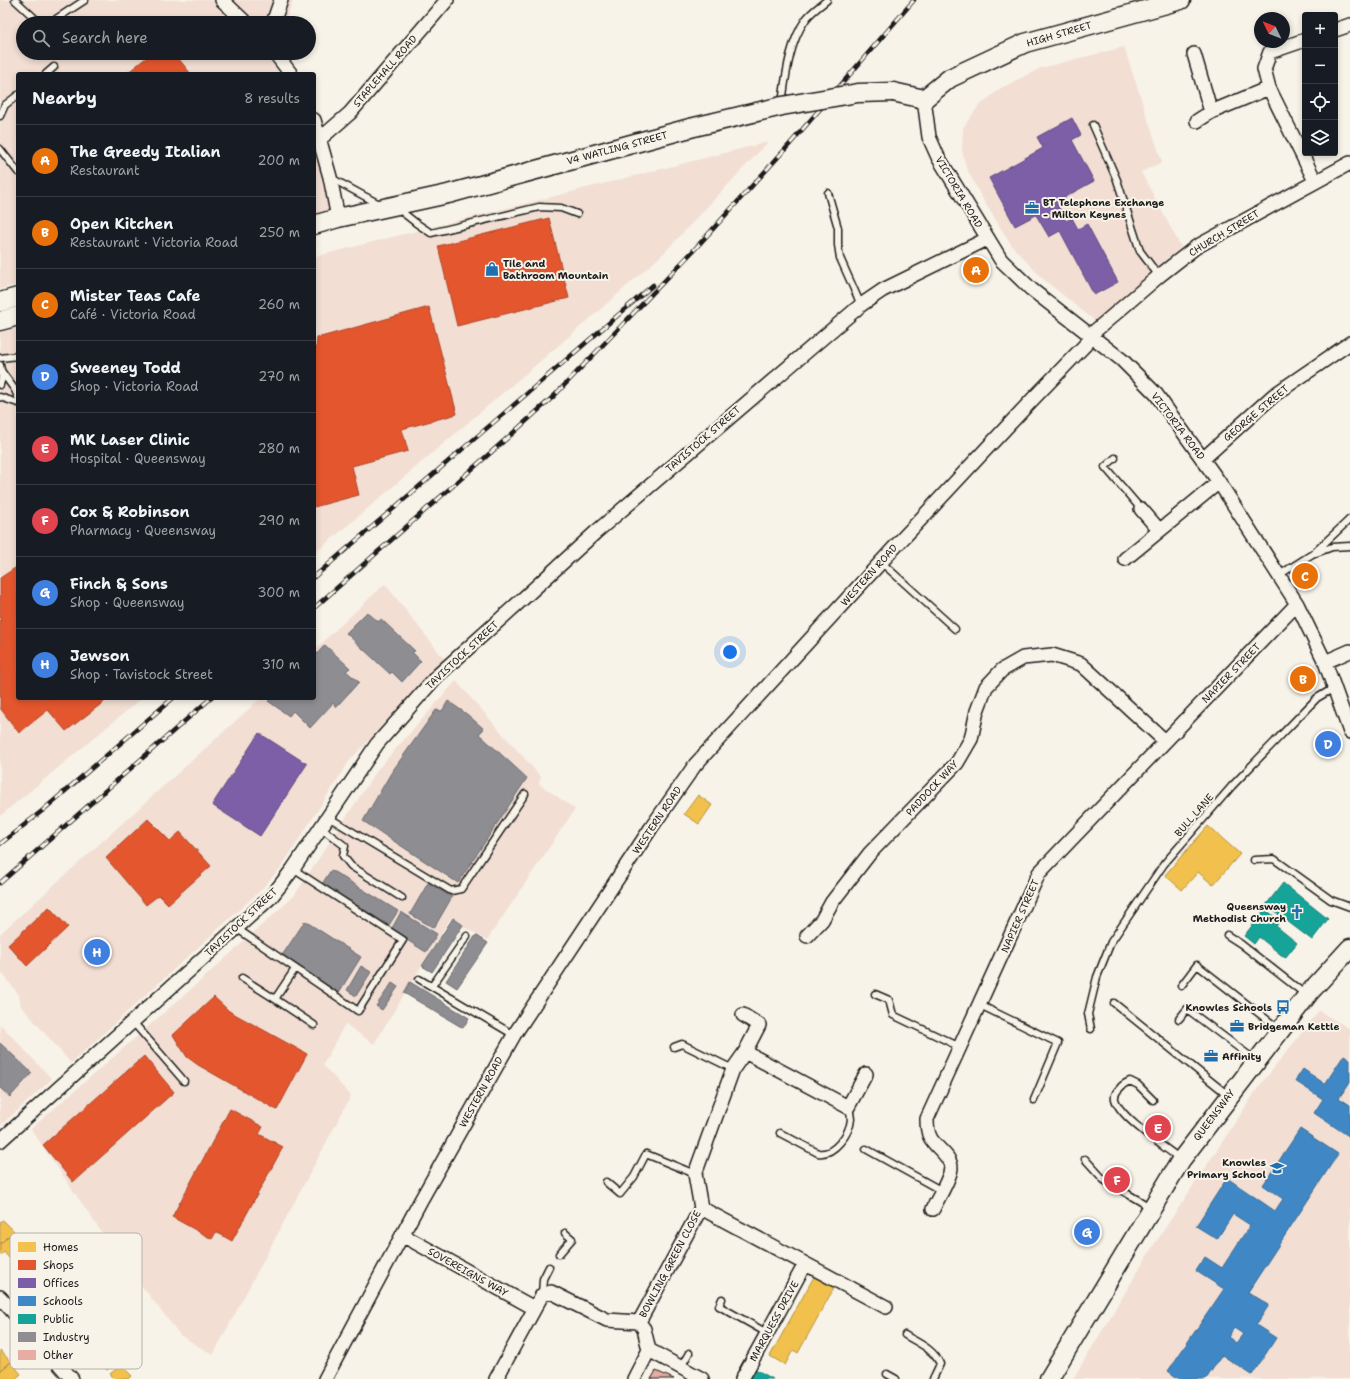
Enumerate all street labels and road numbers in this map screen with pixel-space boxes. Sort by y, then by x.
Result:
street label: HIGH STREET [1025,18,1093,50]
street label: STAPLEHALL ROAD [350,32,420,110]
street label: V4 WATLING STREET [565,128,669,168]
street label: VICTORIA ROAD [933,154,986,230]
street label: CHURCH STREET [1186,207,1262,259]
street label: GEORGE STREET [1221,382,1291,444]
street label: VICTORIA ROAD [1148,390,1208,463]
street label: TAVISTOCK STREET [663,403,743,475]
street label: WESTERN ROAD [838,541,901,609]
street label: TAVISTOCK STREET [423,618,501,692]
street label: NAPIER STREET [1199,640,1263,706]
street label: PADDOCK WAY [903,758,961,818]
street label: WESTERN ROAD [630,783,685,856]
street label: BULL LANE [1172,791,1216,839]
street label: NAPIER STREET [998,877,1042,955]
street label: TAVISTOCK STREET [202,885,280,959]
street label: WESTERN ROAD [456,1054,506,1130]
street label: QUEENSWAY [1190,1087,1238,1143]
street label: BOWLING GREEN CLOSE [636,1208,704,1320]
street label: SOVEREIGNS WAY [426,1245,510,1299]
street label: MARQUESS DRIVE [746,1278,802,1364]

